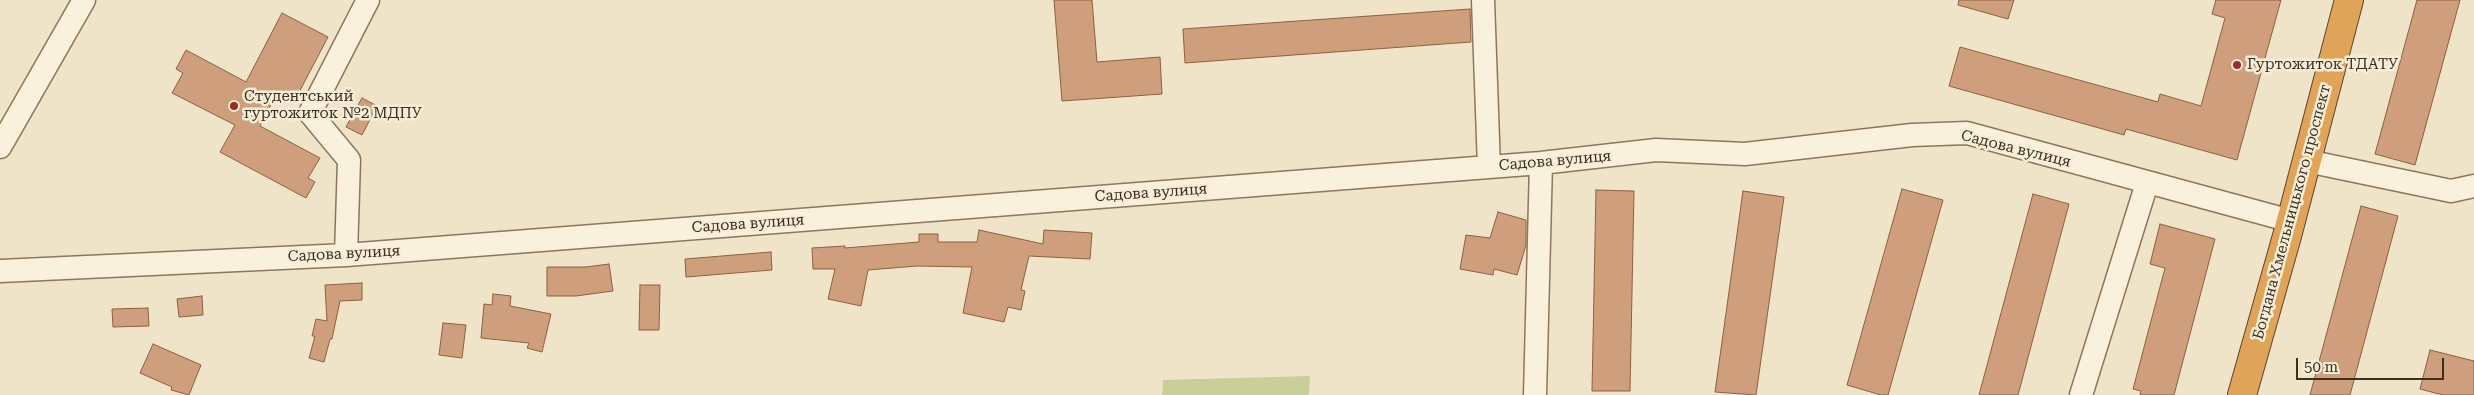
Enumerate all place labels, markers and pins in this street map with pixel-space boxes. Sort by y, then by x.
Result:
place label: Гуртожиток ТДАТУ [2247,56,2398,74]
marker: Гуртожиток ТДАТУ [2231,59,2243,71]
place label: Студентський гуртожиток №2 МДПУ [244,88,422,123]
marker: Студентський гуртожиток №2 МДПУ [228,100,240,112]

